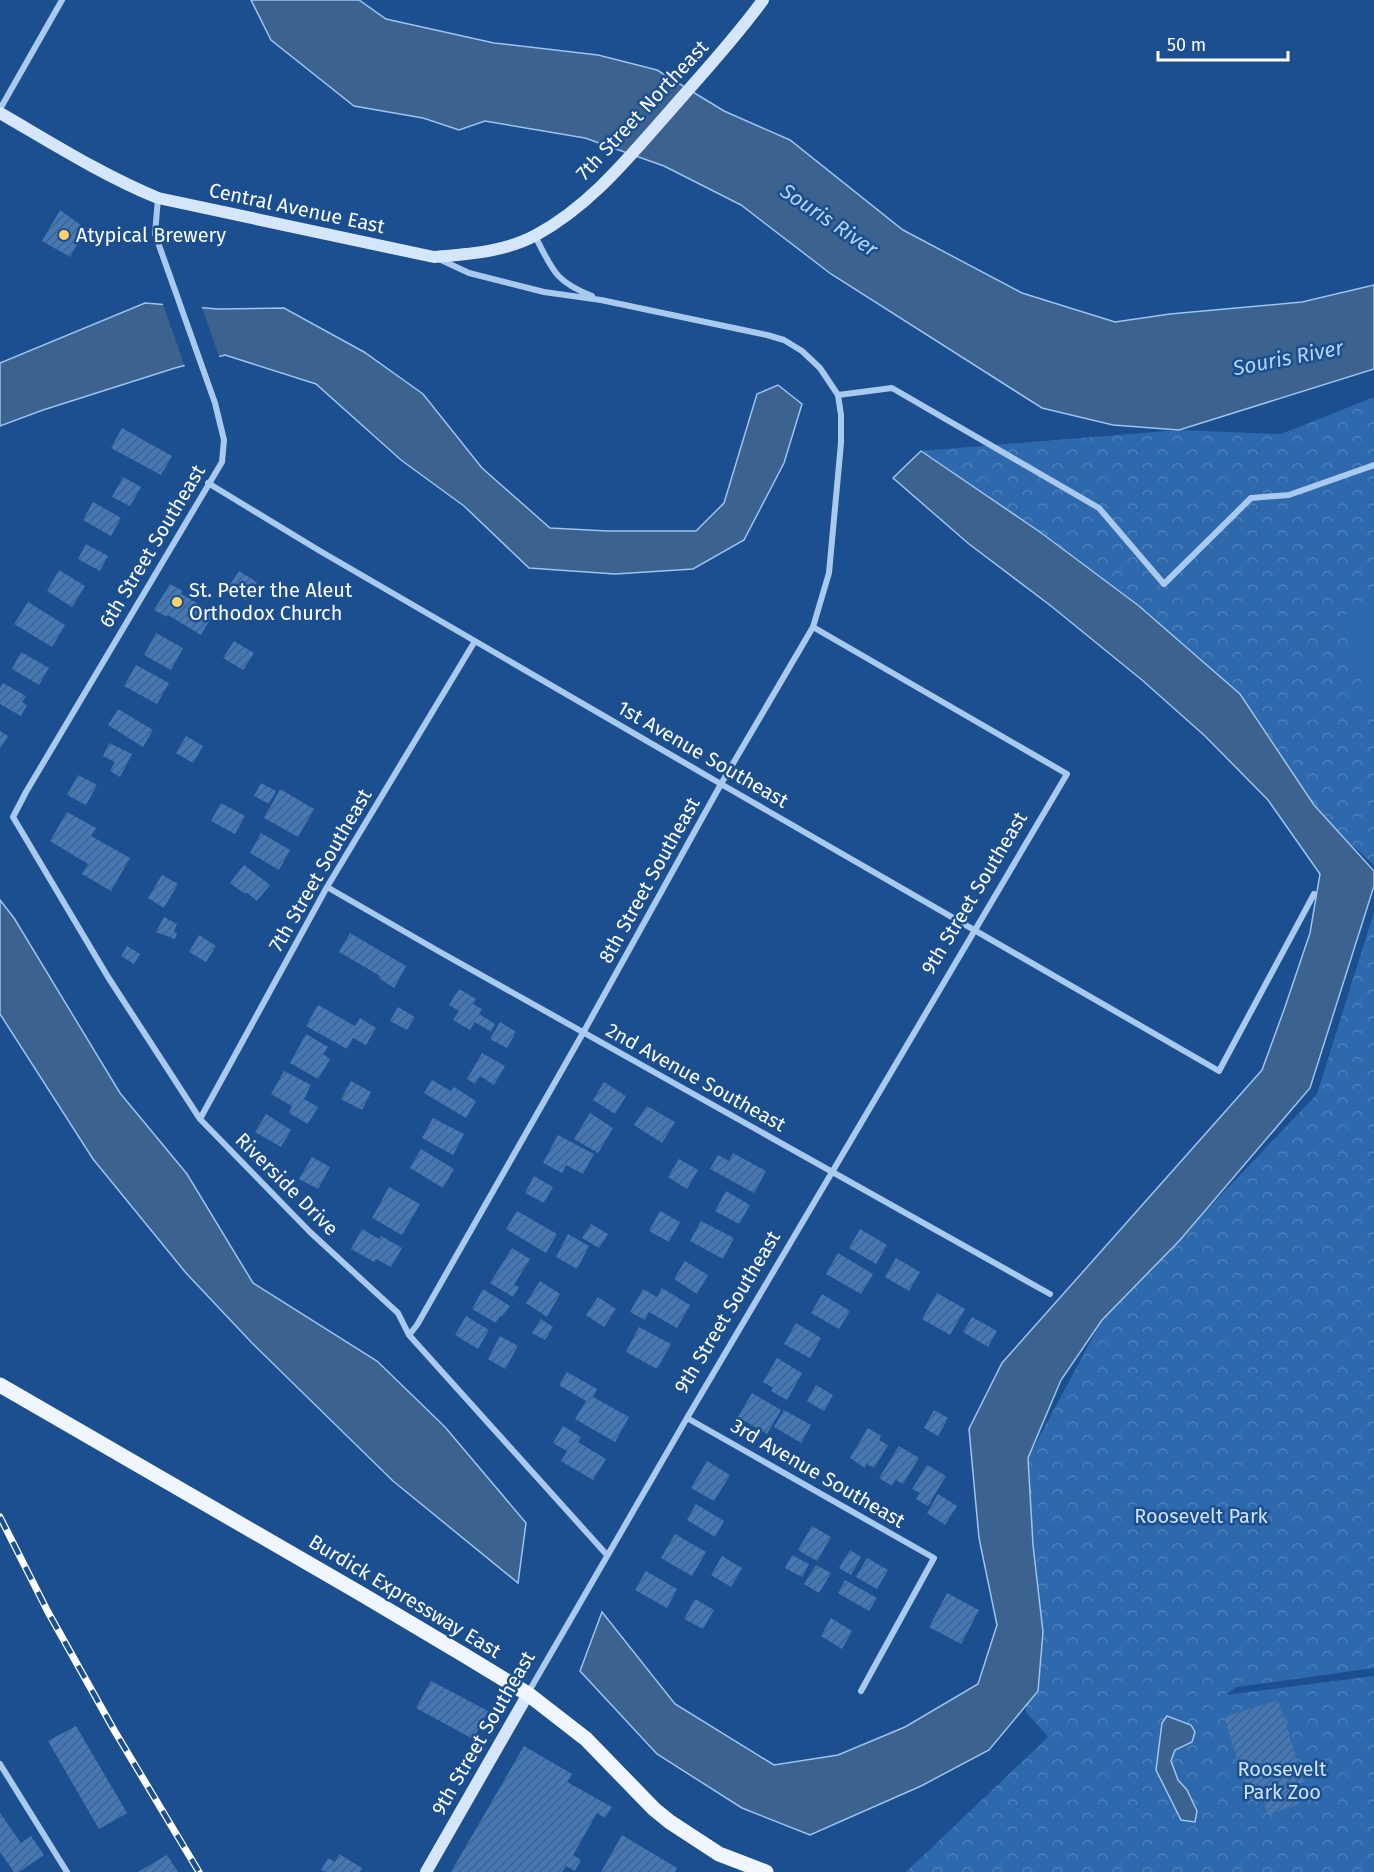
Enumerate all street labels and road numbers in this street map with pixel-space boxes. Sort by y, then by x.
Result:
street label: 7th Street Northeast [571,34,714,185]
street label: Central Avenue East [207,178,388,238]
street label: 6th Street Southeast [94,460,210,632]
street label: 1st Avenue Southeast [613,695,793,813]
street label: 7th Street Southeast [264,784,377,956]
street label: 8th Street Southeast [593,792,705,967]
street label: 9th Street Southeast [916,807,1032,979]
street label: 2nd Avenue Southeast [602,1018,791,1137]
street label: Riverside Drive [230,1127,344,1241]
street label: 9th Street Southeast [669,1226,785,1398]
street label: 3rd Avenue Southeast [727,1413,910,1533]
street label: Burdick Expressway East [305,1529,506,1663]
street label: 9th Street Southeast [426,1646,540,1819]

